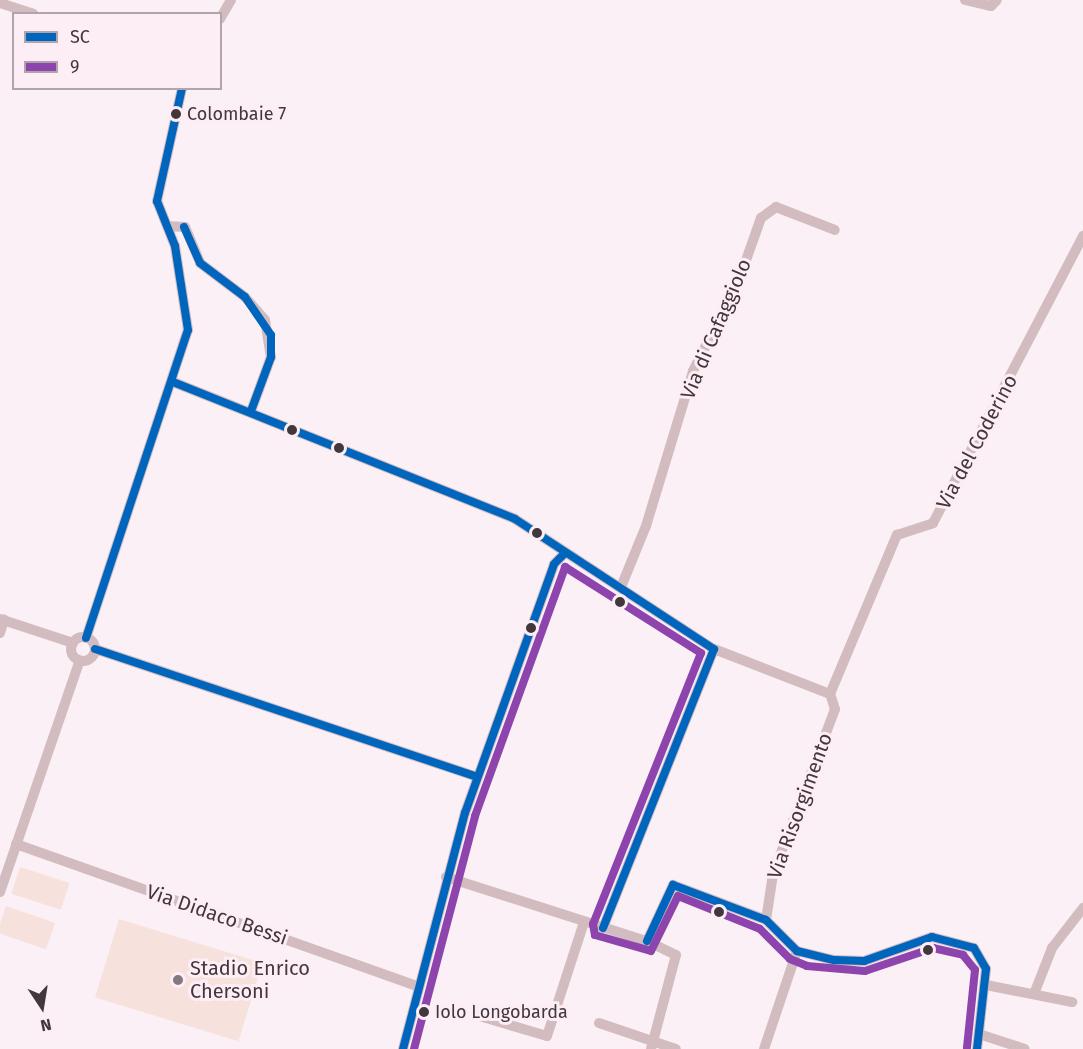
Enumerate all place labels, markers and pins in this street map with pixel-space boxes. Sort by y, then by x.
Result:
place label: Colombaie 7 [187,103,286,125]
marker: Colombaie 7 [170,108,182,120]
unlabelled marker [286,424,298,436]
unlabelled marker [333,442,345,454]
unlabelled marker [531,527,543,539]
unlabelled marker [614,596,626,608]
unlabelled marker [525,622,537,634]
unlabelled marker [713,906,725,918]
unlabelled marker [922,944,934,956]
place label: Stadio Enrico Chersoni [190,957,310,1004]
marker: Stadio Enrico Chersoni [171,973,185,987]
place label: Iolo Longobarda [435,1001,568,1023]
marker: Iolo Longobarda [418,1006,430,1018]

